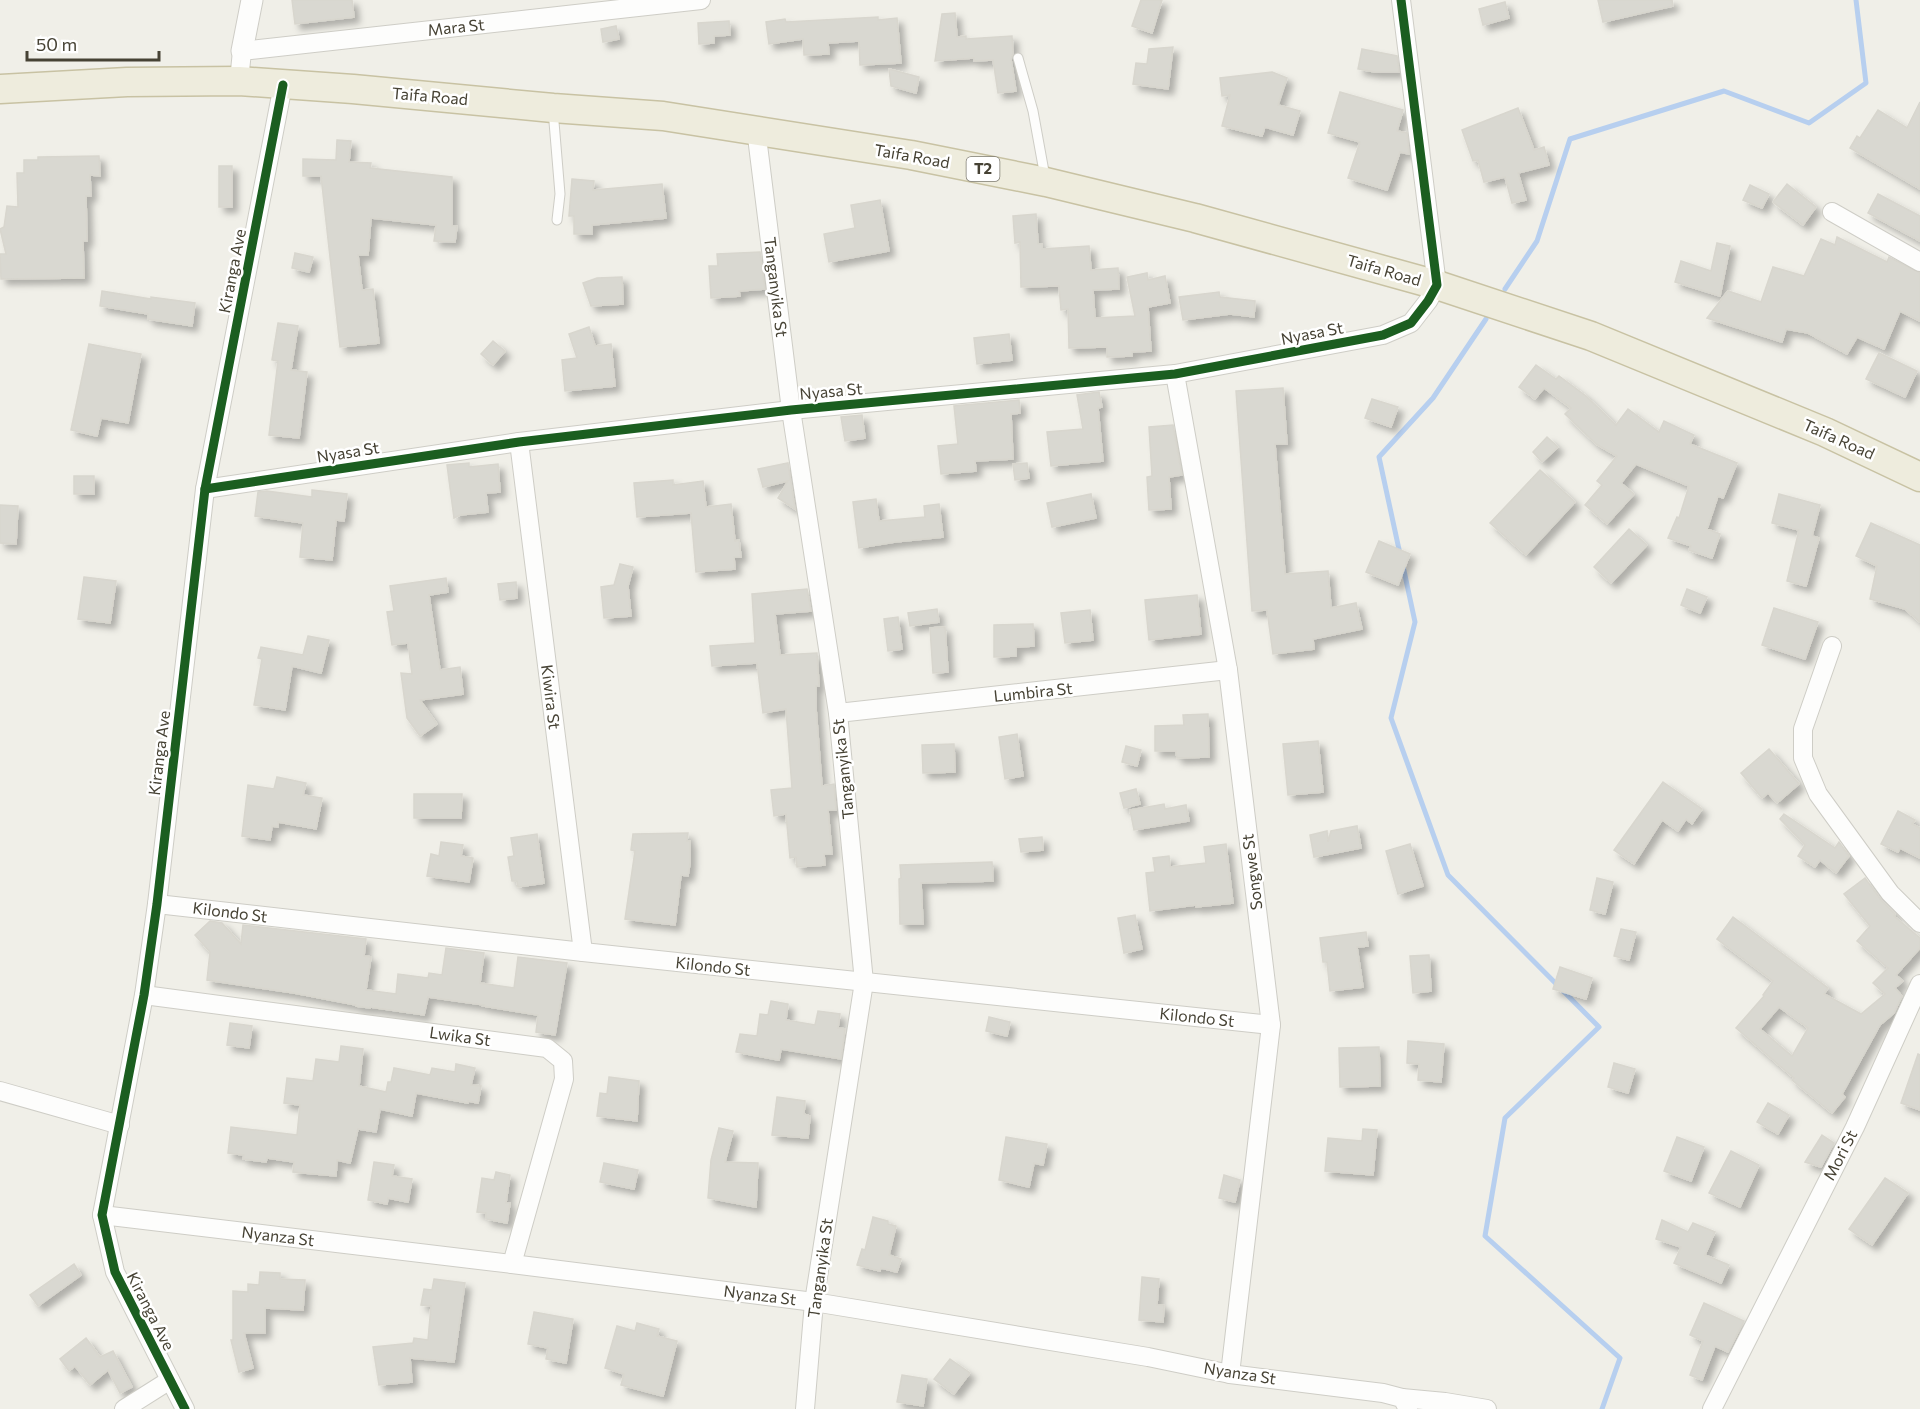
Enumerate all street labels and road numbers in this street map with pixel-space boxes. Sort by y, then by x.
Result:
street label: Mara St [427,14,486,39]
street label: Taifa Road [391,83,469,108]
street label: Taifa Road [873,140,951,171]
road number: T2 [966,157,1000,181]
street label: Kiranga Ave [214,227,249,315]
street label: Tanganyika St [761,236,792,338]
street label: Taifa Road [1345,250,1423,289]
street label: Nyasa St [1279,317,1345,348]
street label: Nyasa St [799,378,864,403]
street label: Taifa Road [1800,414,1878,463]
street label: Nyasa St [315,437,381,466]
street label: Kiwira St [538,663,565,731]
street label: Lumbira St [993,678,1074,705]
street label: Kiranga Ave [144,709,173,796]
street label: Tanganyika St [828,718,857,820]
street label: Songwe St [1237,832,1266,911]
street label: Kilondo St [192,897,269,926]
street label: Kilondo St [675,952,752,979]
street label: Kilondo St [1159,1003,1236,1030]
street label: Lwika St [428,1022,492,1049]
street label: Mori St [1819,1126,1861,1183]
street label: Tanganyika St [803,1216,836,1319]
street label: Nyanza St [241,1222,316,1249]
street label: Kiranga Ave [124,1268,179,1353]
street label: Nyanza St [723,1281,798,1308]
street label: Nyanza St [1203,1357,1278,1388]

